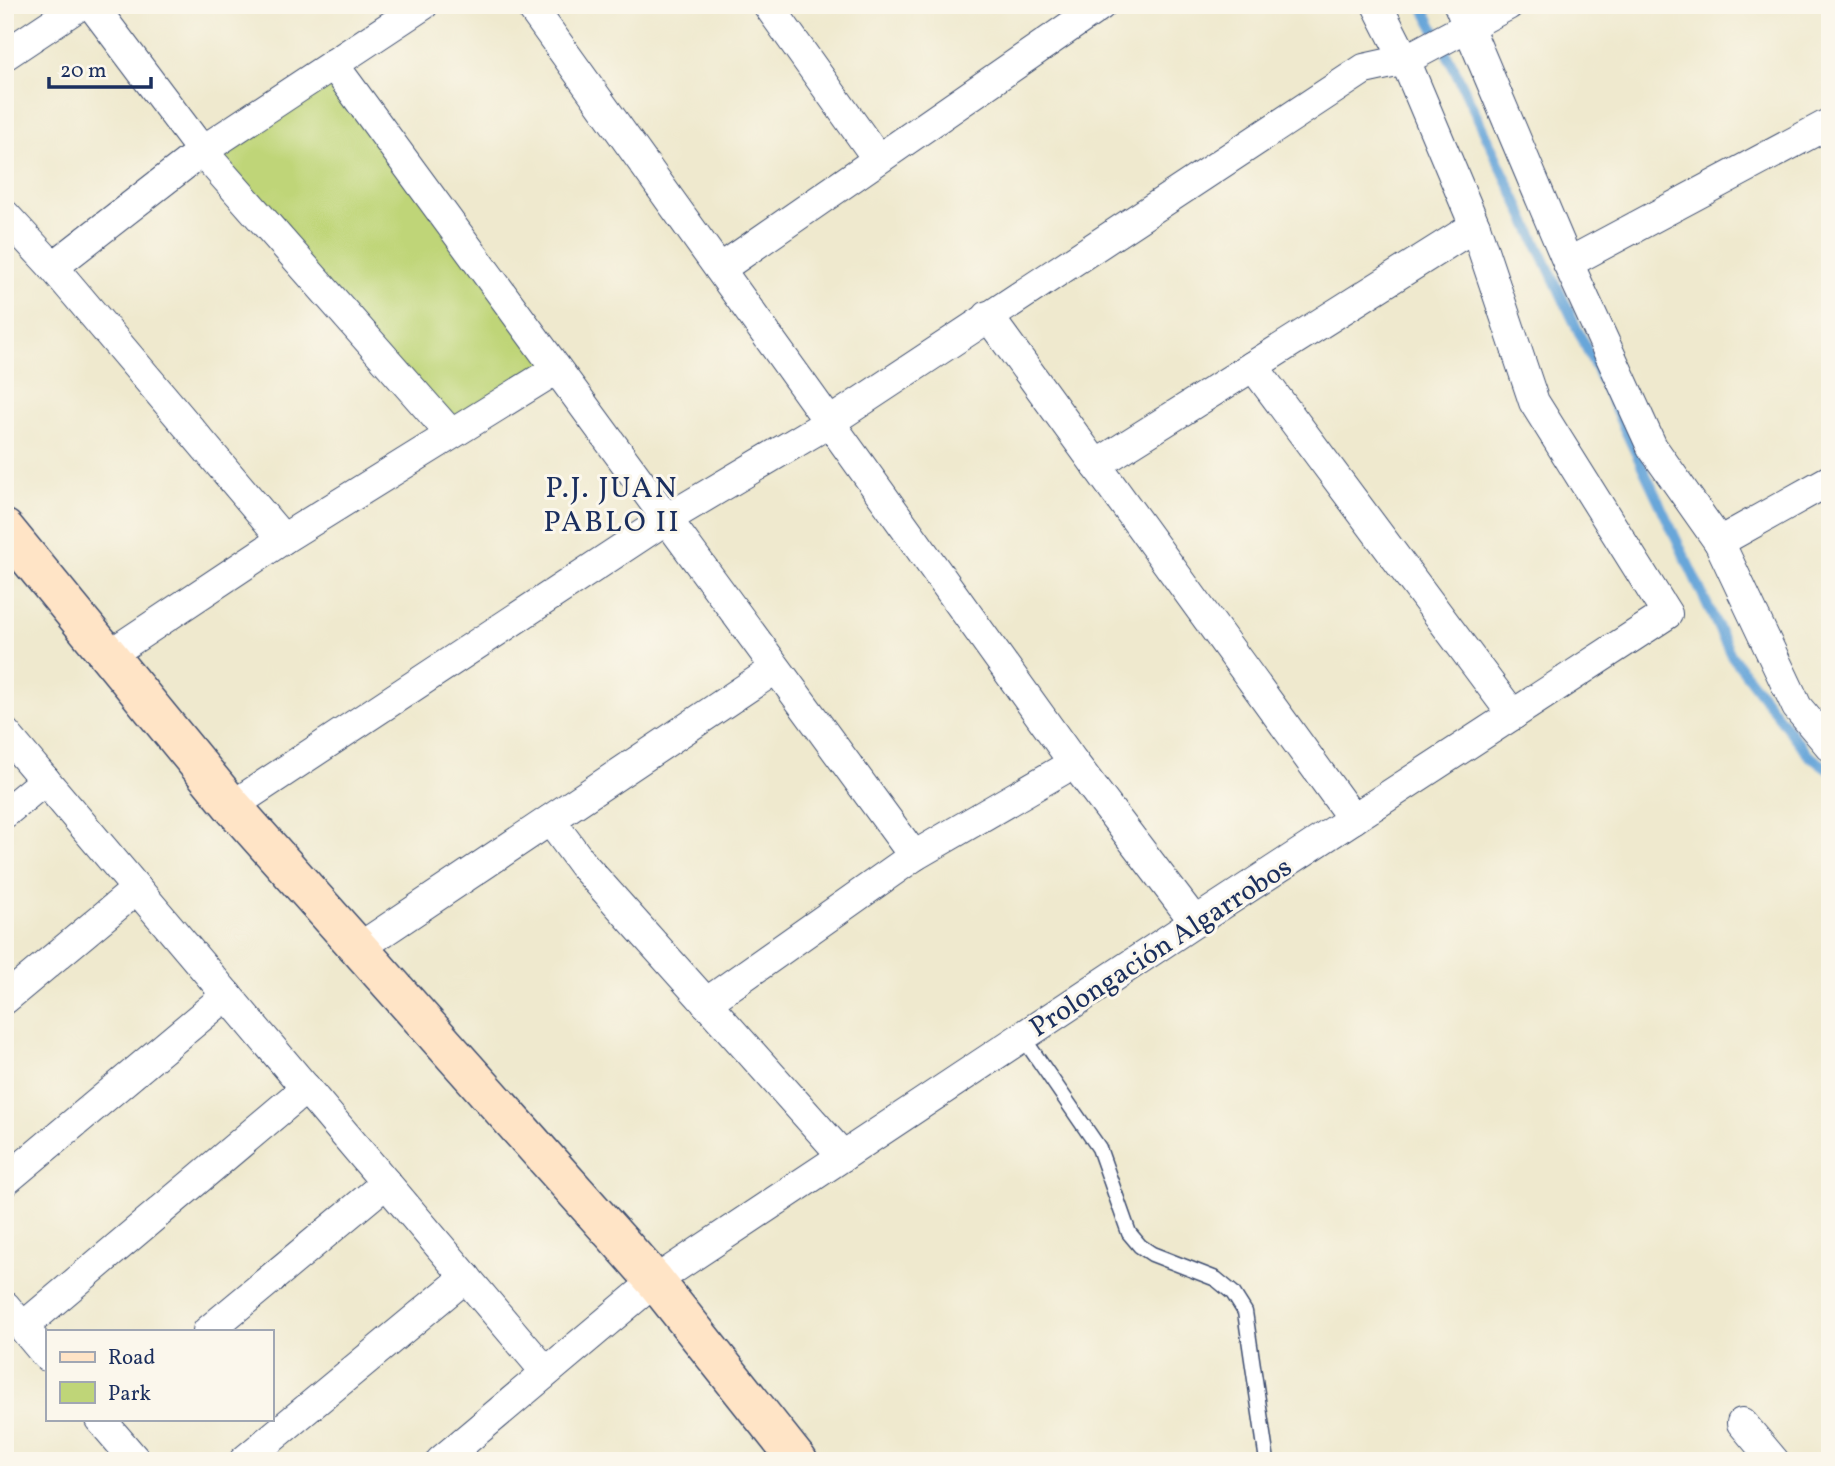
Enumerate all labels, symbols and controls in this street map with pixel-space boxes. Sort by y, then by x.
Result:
scale bar [49,46,150,90]
text: 20 m [60,57,106,86]
district label: P.J. JUAN PABLO II [543,468,681,544]
street label: Prolongación Algarrobos [1023,849,1300,1048]
legend [46,1330,273,1420]
text: Road [108,1344,155,1373]
text: Park [108,1380,151,1409]

